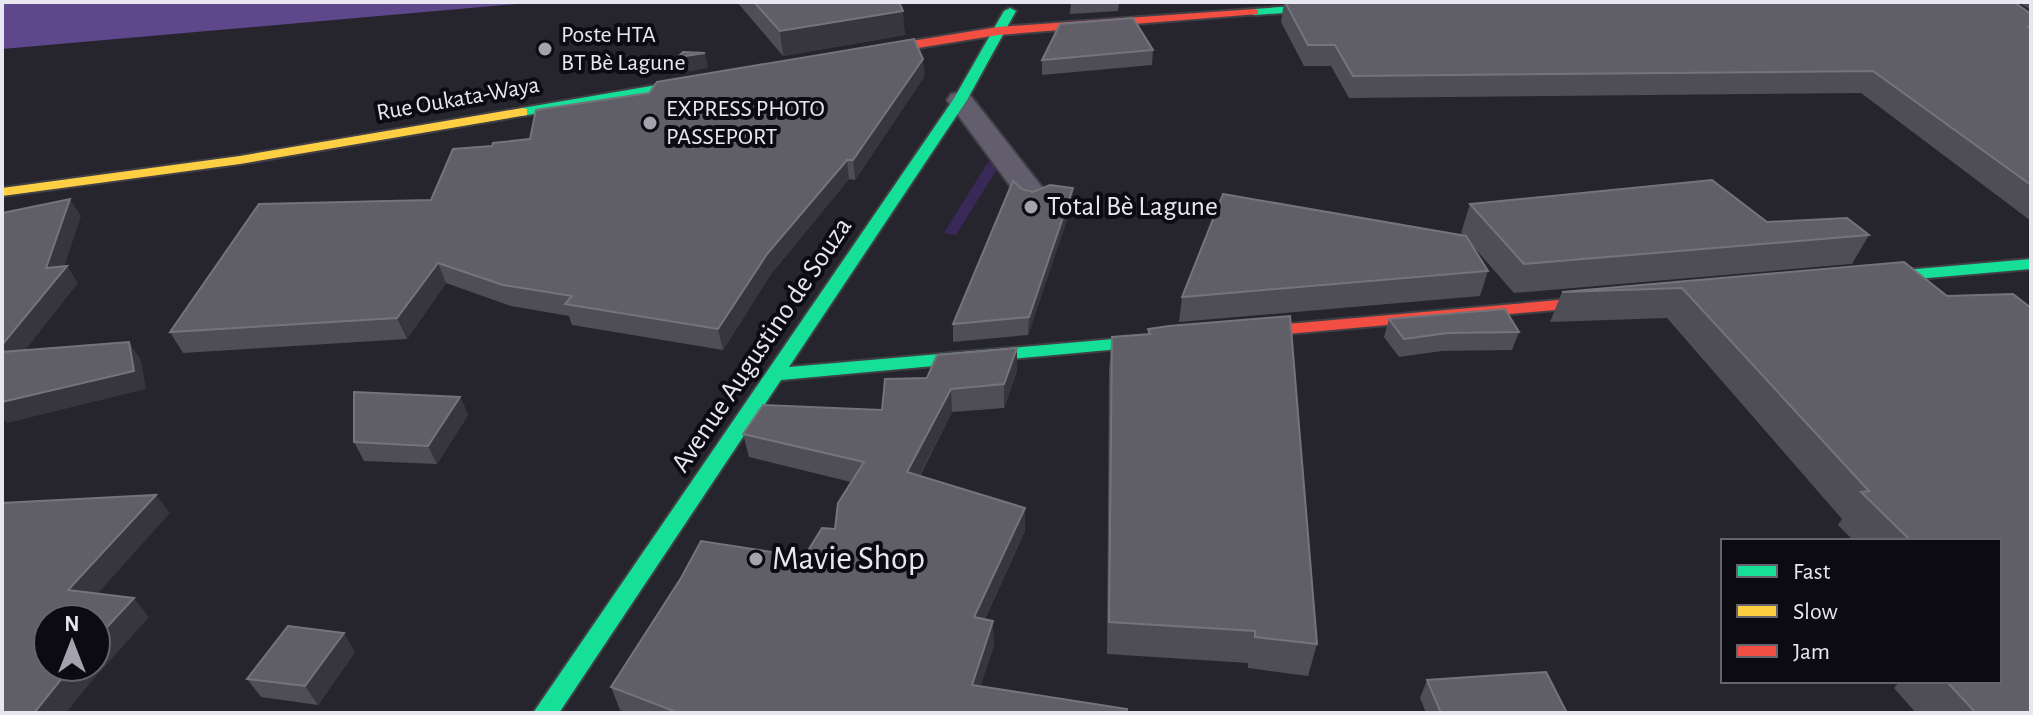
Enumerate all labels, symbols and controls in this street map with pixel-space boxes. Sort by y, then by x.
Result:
place label: Poste HTA BT Bè Lagune [561,23,686,75]
marker: Poste HTA BT Bè Lagune [536,40,554,58]
street label: Rue Oukata-Waya [375,73,541,125]
place label: EXPRESS PHOTO PASSEPORT [666,97,825,149]
marker: EXPRESS PHOTO PASSEPORT [641,114,659,132]
place label: Total Bè Lagune [1047,193,1218,221]
marker: Total Bè Lagune [1022,198,1040,216]
street label: Avenue Augustino de Souza [666,213,858,477]
legend [1721,539,2001,683]
place label: Mavie Shop [772,542,925,576]
marker: Mavie Shop [747,550,765,568]
text: Fast [1793,560,1831,584]
text: Slow [1793,600,1838,624]
north arrow [32,603,112,683]
text: N [64,613,80,635]
text: Jam [1793,640,1830,664]

